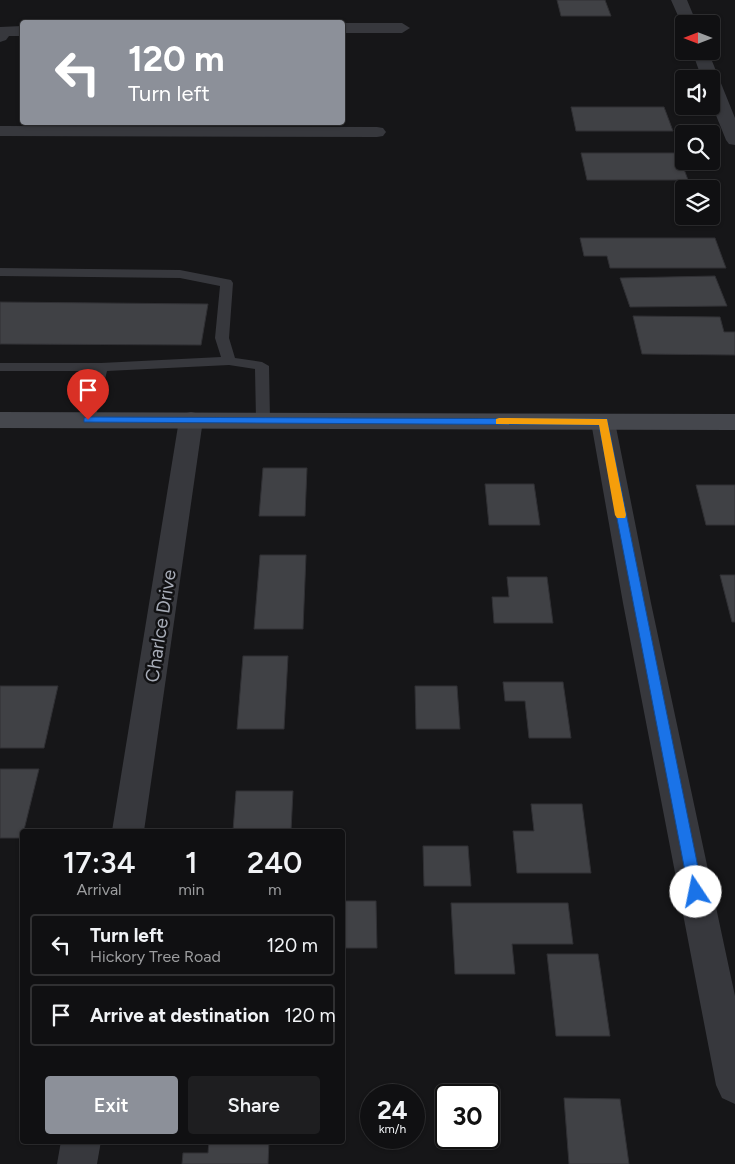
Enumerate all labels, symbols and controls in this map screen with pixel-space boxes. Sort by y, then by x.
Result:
north arrow [675,15,720,60]
map controls [675,15,720,225]
text: 120 m [128,38,225,80]
icon: left [45,40,110,105]
button: sound [675,70,720,115]
text: Turn left [128,80,210,107]
button: search [675,125,720,170]
button: layers [675,180,720,225]
pin [67,369,109,420]
icon: arrive [74,376,102,404]
street label: Charlce Drive [140,568,181,684]
text: 17:34 [63,844,135,881]
text: 1 [185,844,198,881]
text: 240 [247,844,302,881]
position arrow [669,865,721,917]
text: Arrival [76,880,122,899]
text: min [178,880,204,899]
text: m [268,880,282,899]
text: Turn left [90,924,164,947]
icon: left [47,931,75,959]
text: 120 m [266,934,318,957]
text: Hickory Tree Road [90,947,221,966]
icon: arrive [47,1001,75,1029]
text: Arrive at destination [90,1004,269,1027]
text: 120 m [284,1004,336,1027]
button: Exit [45,1076,178,1134]
button: Share [188,1076,320,1134]
speed limit sign: 30 [435,1084,500,1149]
text: 24 [377,1095,408,1125]
text: km/h [379,1122,406,1136]

